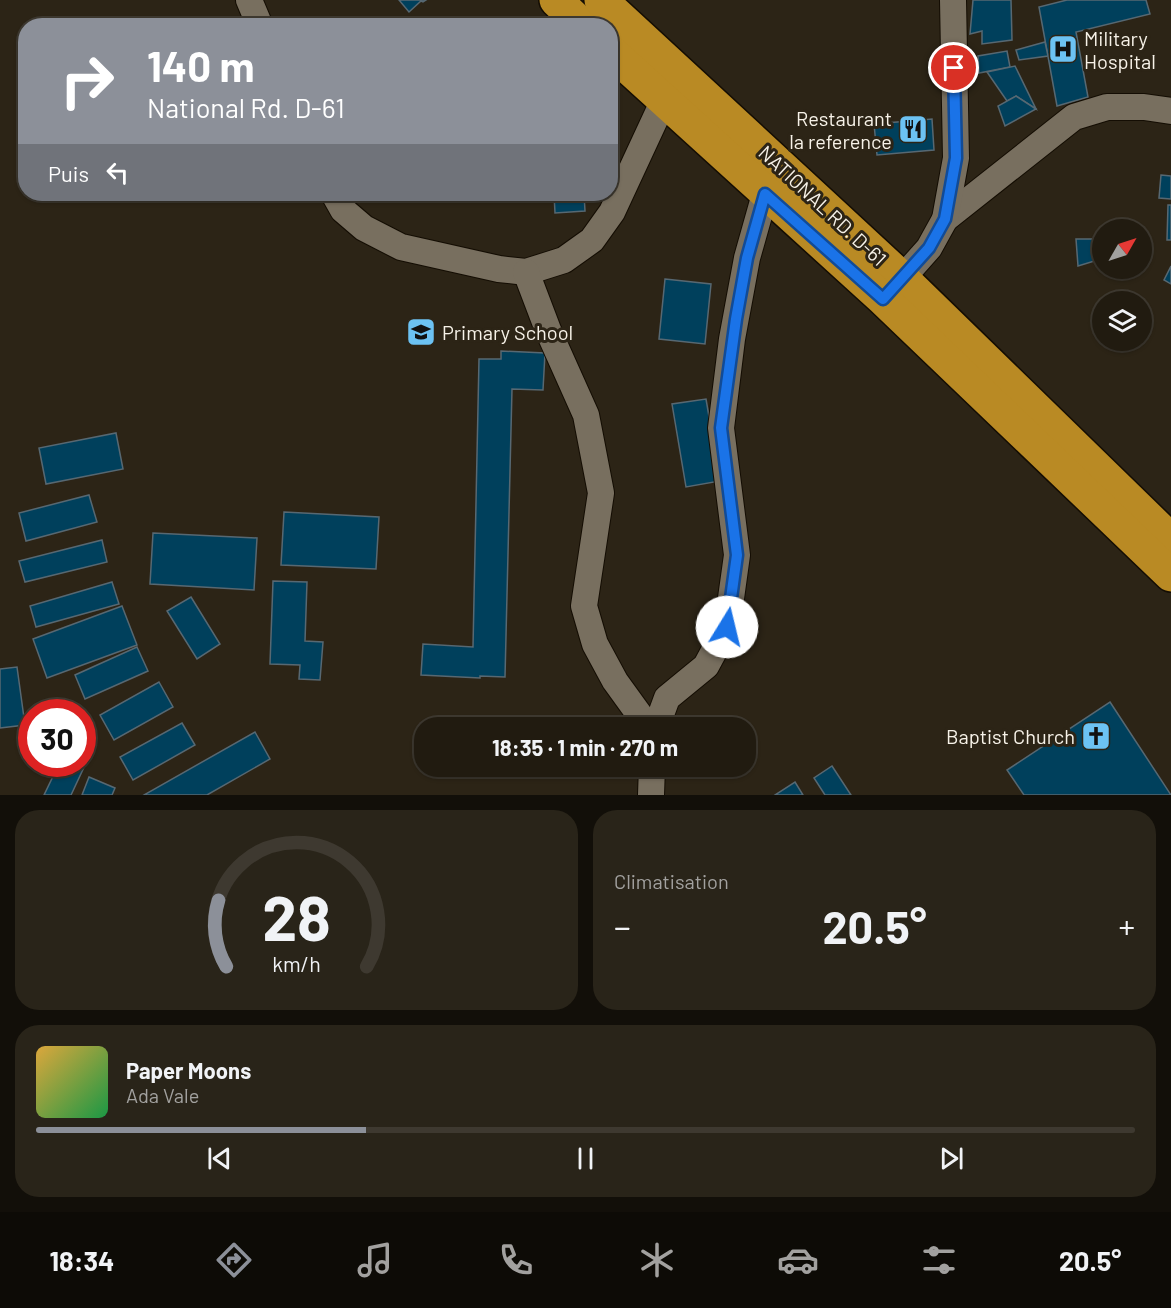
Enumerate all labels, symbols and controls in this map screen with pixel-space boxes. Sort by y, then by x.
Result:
place label: Military Hospital [1084,26,1156,73]
hospital icon: Military Hospital [1047,33,1079,65]
text: 140 m [147,40,255,90]
icon: right [48,42,126,120]
pin [928,42,979,93]
icon: arrive [937,51,970,84]
text: National Rd. D-61 [147,91,345,123]
place label: Restaurant la reference [789,106,892,153]
restaurant icon: Restaurant la reference [897,113,929,145]
street label: NATIONAL RD. D-61 [754,140,892,270]
icon: left [101,156,134,189]
text: Puis [48,160,89,186]
north arrow [1092,219,1152,279]
map controls [1092,219,1152,351]
button: layers [1092,291,1152,351]
school or university icon: Primary School [405,316,437,348]
place label: Primary School [442,320,573,344]
position arrow [695,595,759,659]
speed limit sign: 30 [18,699,96,777]
church icon: Baptist Church [1080,720,1112,752]
place label: Baptist Church [946,724,1075,748]
text: 18:35 · 1 min · 270 m [492,734,678,760]
text: Climatisation [614,869,729,893]
text: 28 [262,879,331,953]
text: 20.5° [822,899,927,953]
text: − [614,906,631,946]
text: + [1119,906,1135,946]
text: km/h [272,951,321,976]
text: Paper Moons [126,1057,251,1083]
text: Ada Vale [126,1083,199,1107]
icon: previous [203,1142,236,1175]
icon: pause [569,1142,602,1175]
icon: next [935,1142,968,1175]
icon: directions [213,1239,255,1281]
icon: music [354,1239,396,1281]
icon: phone [495,1239,537,1281]
icon: climate [636,1239,678,1281]
icon: car [777,1239,819,1281]
icon: filters [918,1239,960,1281]
text: 18:34 [49,1244,114,1276]
text: 20.5° [1059,1244,1121,1276]

